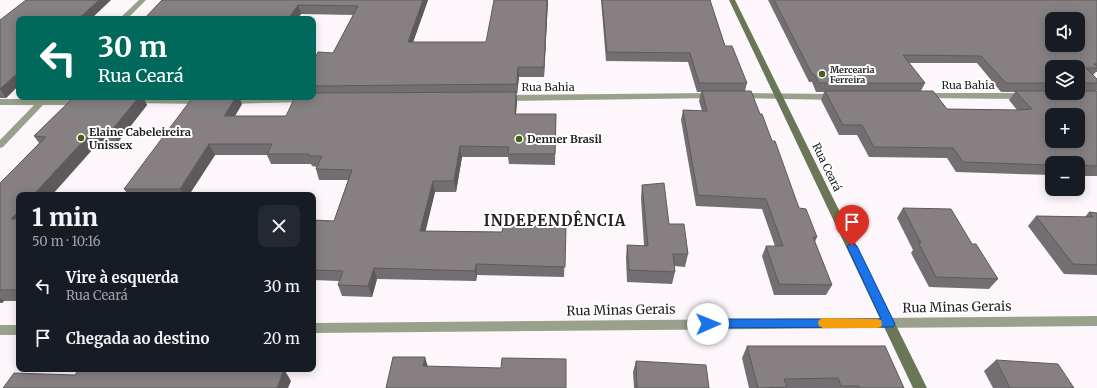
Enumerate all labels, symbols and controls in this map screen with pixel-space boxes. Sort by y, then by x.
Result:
map controls [1045,12,1085,196]
button: sound [1045,12,1085,52]
text: 30 m [98,29,167,65]
icon: left [32,32,84,84]
button: layers [1045,60,1085,100]
text: Rua Ceará [98,64,184,87]
place label: Mercearia Ferreira [830,64,875,85]
marker: Mercearia Ferreira [817,69,827,79]
street label: Rua Bahia [941,78,995,92]
street label: Rua Bahia [521,80,575,94]
button: + [1045,108,1085,148]
place label: Elaine Cabeleireira Unissex [89,125,191,152]
place label: Denner Brasil [527,132,602,146]
marker: Elaine Cabeleireira Unissex [76,133,86,143]
marker: Denner Brasil [514,134,524,144]
street label: Rua Ceará [809,140,845,194]
button: − [1045,156,1085,196]
text: 1 min [32,202,98,233]
button: close [258,205,300,247]
pin [835,205,869,246]
district label: INDEPENDÊNCIA [484,210,626,230]
icon: arrive [841,211,863,233]
text: 50 m · 10:16 [32,233,101,250]
text: Vire à esquerda [66,268,179,287]
icon: left [32,275,54,297]
text: 30 m [263,277,300,296]
text: Rua Ceará [66,287,128,304]
street label: Rua Minas Gerais [902,298,1012,316]
street label: Rua Minas Gerais [566,301,676,319]
position arrow [687,303,729,345]
icon: arrive [32,327,54,349]
text: Chegada ao destino [66,329,209,348]
text: 20 m [263,329,300,348]

